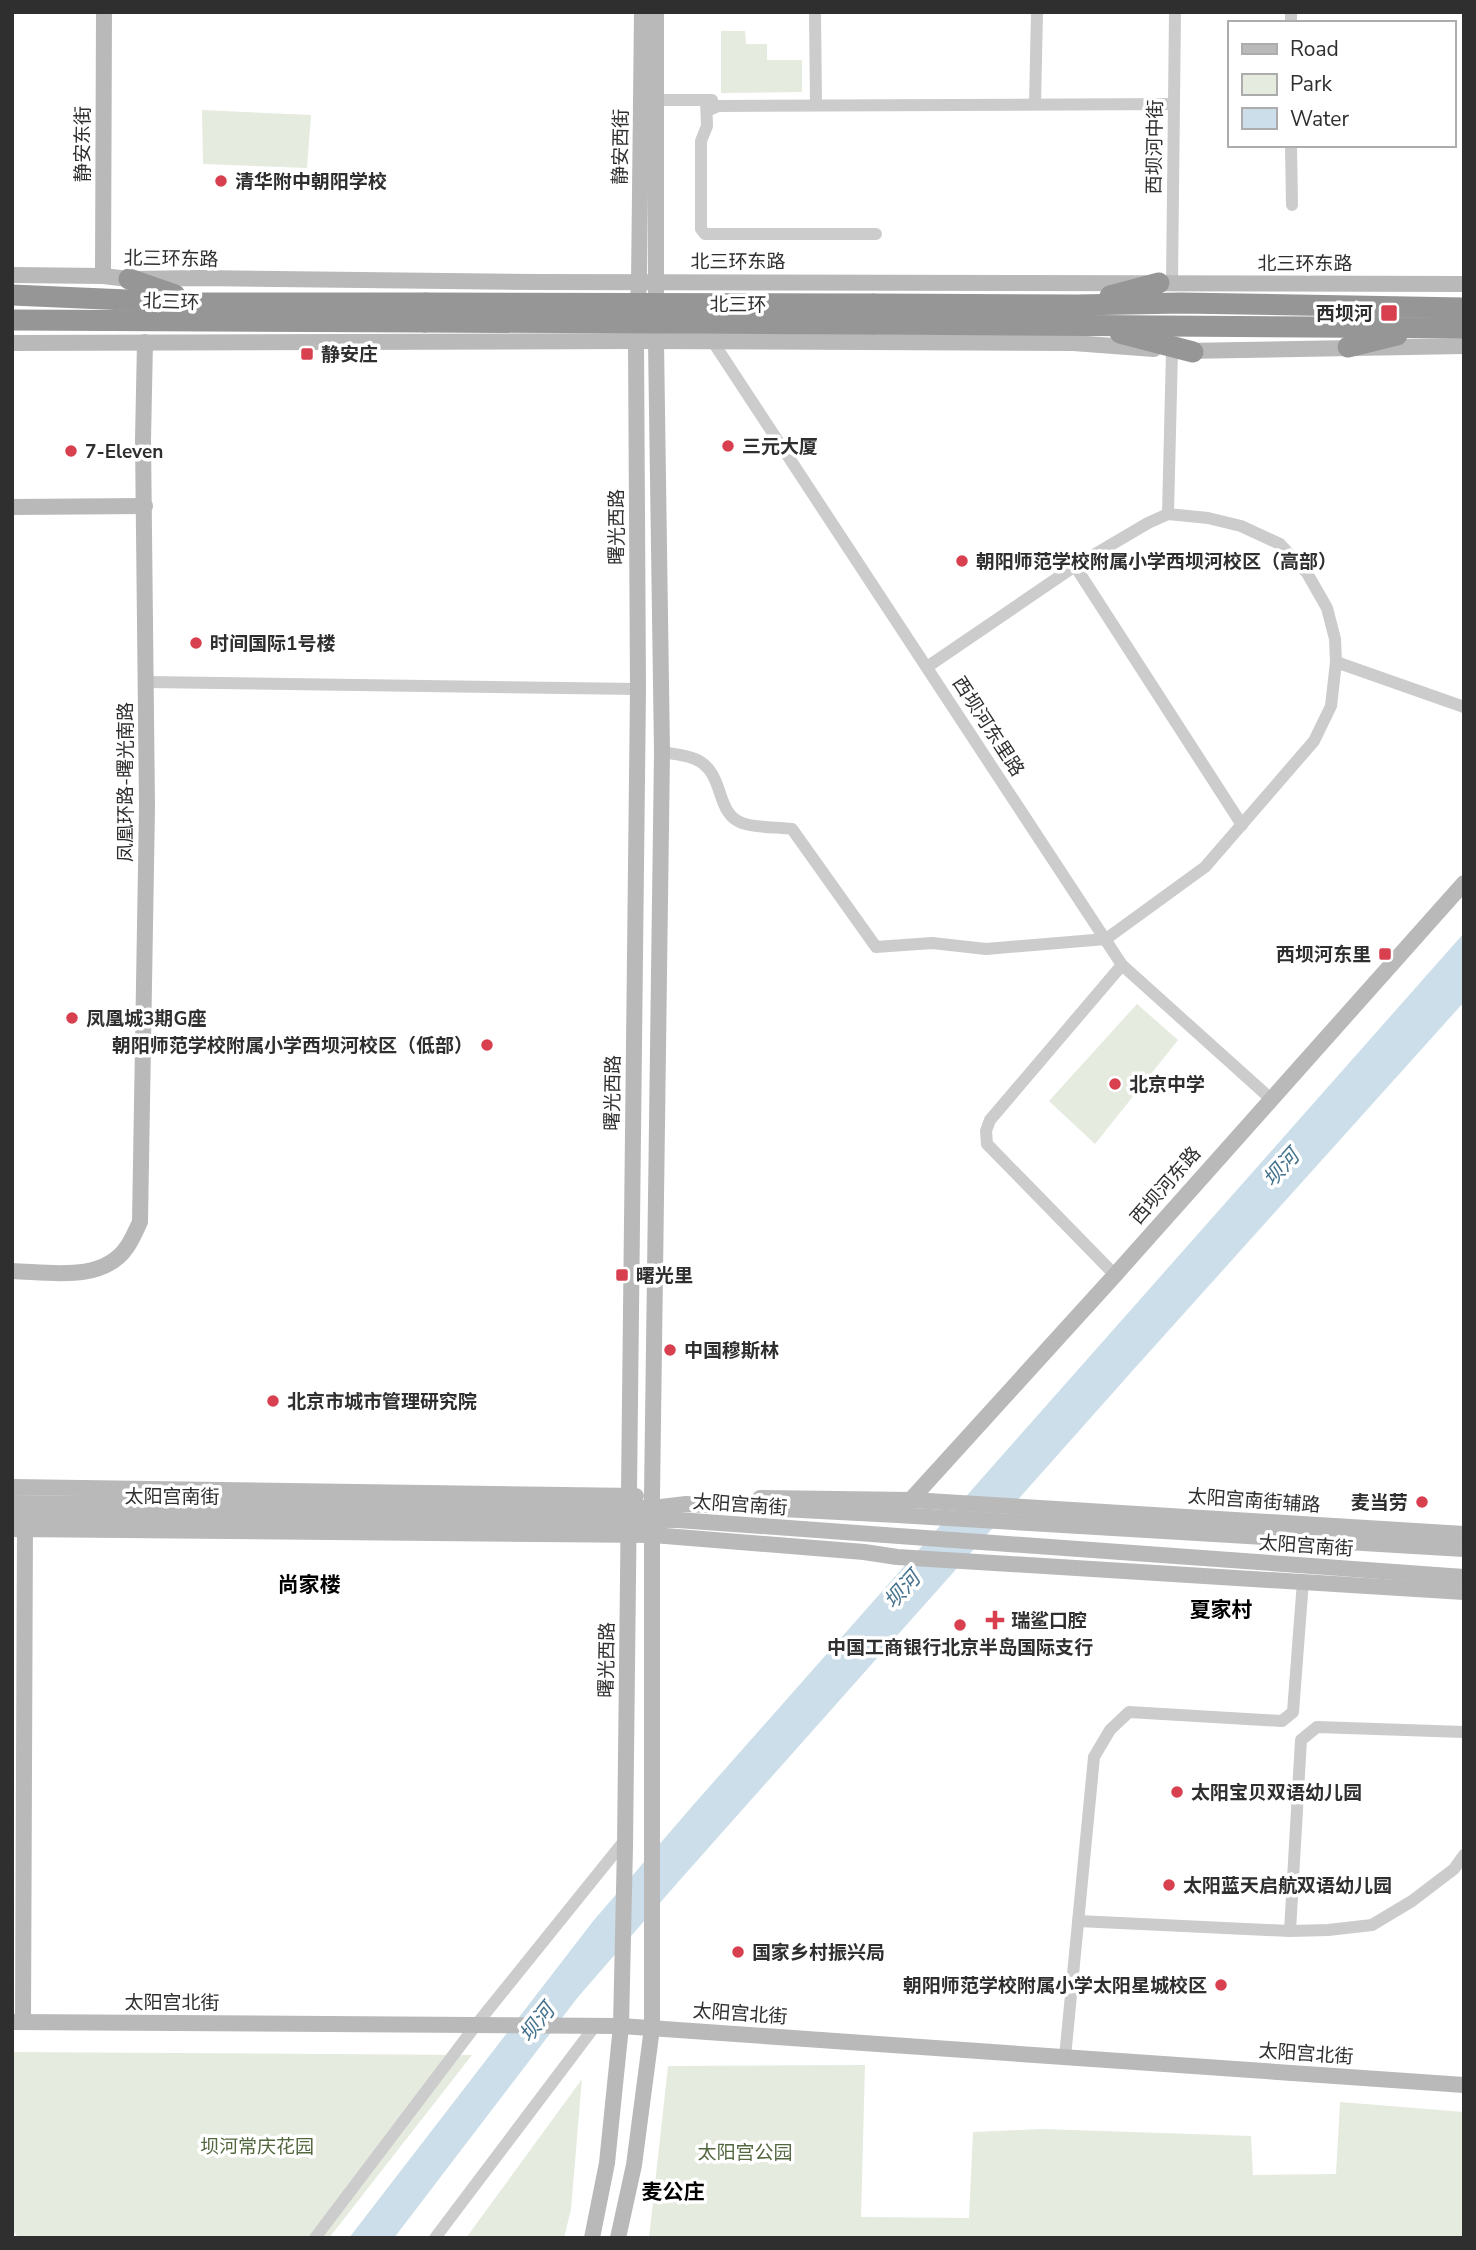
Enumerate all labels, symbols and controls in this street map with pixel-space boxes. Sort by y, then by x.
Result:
legend [1228,21,1455,147]
text: Road [1290,35,1339,63]
text: Park [1290,70,1332,98]
street label: 西坝河中街 [1141,99,1169,195]
text: Water [1290,105,1349,133]
street label: 静安东街 [70,106,96,182]
street label: 静安西街 [607,109,635,185]
place label: 清华附中朝阳学校 [235,169,387,195]
marker: 清华附中朝阳学校 [213,173,229,189]
street label: 北三环东路 [123,245,219,273]
street label: 北三环东路 [690,249,786,275]
street label: 北三环东路 [1257,251,1353,277]
street label: 北三环 [142,288,200,316]
street label: 北三环 [709,292,767,318]
place label: 西坝河 [1316,301,1373,327]
marker: 西坝河 [1379,303,1399,323]
place label: 静安庄 [321,342,378,368]
marker: 静安庄 [299,346,315,362]
place label: 三元大厦 [742,434,818,460]
marker: 三元大厦 [720,438,736,454]
place label: 7-Eleven [85,439,163,465]
marker: 7-Eleven [63,443,79,459]
street label: 曙光西路 [604,489,630,565]
place label: 朝阳师范学校附属小学西坝河校区（高部） [976,549,1337,575]
marker: 朝阳师范学校附属小学西坝河校区（高部） [954,553,970,569]
place label: 时间国际1号楼 [210,631,335,657]
marker: 时间国际1号楼 [188,635,204,651]
street label: 西坝河东里路 [946,672,1030,781]
street label: 凤凰环路-曙光南路 [113,702,139,862]
place label: 西坝河东里 [1276,942,1371,968]
marker: 西坝河东里 [1377,946,1393,962]
place label: 凤凰城3期G座 [86,1006,206,1032]
marker: 凤凰城3期G座 [64,1010,80,1026]
place label: 朝阳师范学校附属小学西坝河校区（低部） [112,1033,473,1059]
marker: 朝阳师范学校附属小学西坝河校区（低部） [479,1037,495,1053]
street label: 曙光西路 [599,1055,627,1131]
place label: 北京中学 [1129,1072,1205,1098]
marker: 北京中学 [1107,1076,1123,1092]
water label: 坝河 [1257,1140,1308,1193]
street label: 西坝河东路 [1125,1141,1207,1230]
place label: 曙光里 [636,1263,693,1289]
marker: 曙光里 [614,1267,630,1283]
place label: 中国穆斯林 [684,1338,779,1364]
marker: 中国穆斯林 [662,1342,678,1358]
place label: 北京市城市管理研究院 [287,1389,477,1415]
marker: 北京市城市管理研究院 [265,1393,281,1409]
street label: 太阳宫南街辅路 [1187,1483,1321,1519]
street label: 太阳宫南街 [124,1484,220,1510]
street label: 太阳宫南街 [692,1489,788,1521]
place label: 麦当劳 [1351,1490,1408,1516]
marker: 麦当劳 [1414,1494,1430,1510]
street label: 太阳宫南街 [1258,1530,1354,1562]
water label: 坝河 [878,1562,929,1615]
district label: 尚家楼 [278,1571,341,1599]
district label: 夏家村 [1190,1596,1253,1624]
place label: 瑞鲨口腔 [1011,1608,1087,1634]
marker: 瑞鲨口腔 [985,1610,1005,1630]
marker: 中国工商银行北京半岛国际支行 [952,1617,968,1633]
street label: 曙光西路 [593,1622,621,1698]
place label: 中国工商银行北京半岛国际支行 [827,1635,1093,1661]
place label: 太阳宝贝双语幼儿园 [1191,1780,1362,1806]
marker: 太阳宝贝双语幼儿园 [1169,1784,1185,1800]
place label: 太阳蓝天启航双语幼儿园 [1183,1873,1392,1899]
marker: 太阳蓝天启航双语幼儿园 [1161,1877,1177,1893]
place label: 国家乡村振兴局 [752,1940,885,1966]
marker: 国家乡村振兴局 [730,1944,746,1960]
place label: 朝阳师范学校附属小学太阳星城校区 [903,1973,1207,1999]
marker: 朝阳师范学校附属小学太阳星城校区 [1213,1977,1229,1993]
street label: 太阳宫北街 [124,1990,220,2016]
water label: 坝河 [513,1995,563,2048]
street label: 太阳宫北街 [692,1998,788,2030]
street label: 太阳宫北街 [1258,2038,1354,2070]
park label: 坝河常庆花园 [200,2134,314,2160]
park label: 太阳宫公园 [697,2140,793,2166]
district label: 麦公庄 [642,2178,705,2206]

